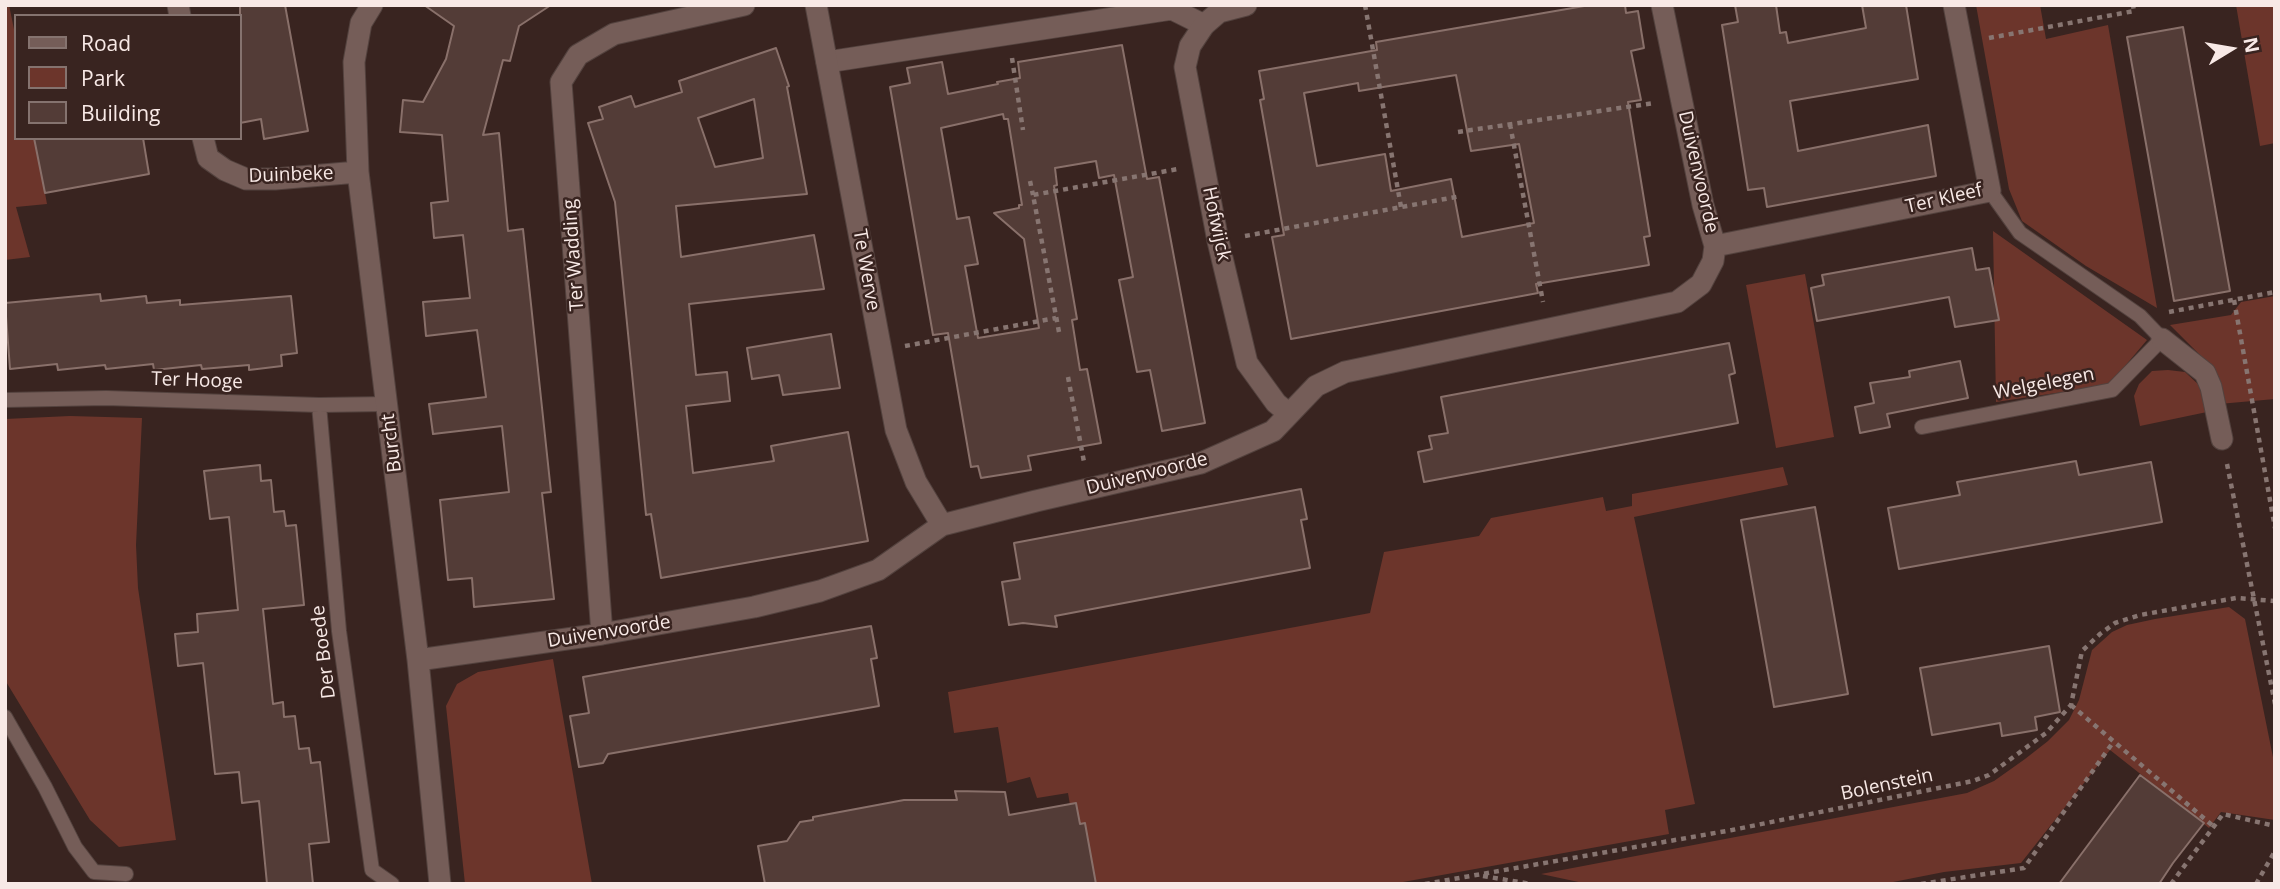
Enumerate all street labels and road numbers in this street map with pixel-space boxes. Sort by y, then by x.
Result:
street label: Duivenvoorde [1673,109,1723,235]
street label: Duinbeke [248,162,334,188]
street label: Ter Kleef [1903,179,1985,219]
street label: Hofwijck [1197,185,1235,263]
street label: Ter Wadding [559,198,589,312]
street label: Te Werve [848,228,884,312]
street label: Welgelegen [1992,363,2096,405]
street label: Ter Hooge [151,368,243,394]
street label: Burcht [377,412,407,474]
street label: Duivenvoorde [1084,448,1210,500]
street label: Der Boede [307,604,341,700]
street label: Duivenvoorde [546,611,672,653]
street label: Bolenstein [1839,764,1935,806]

